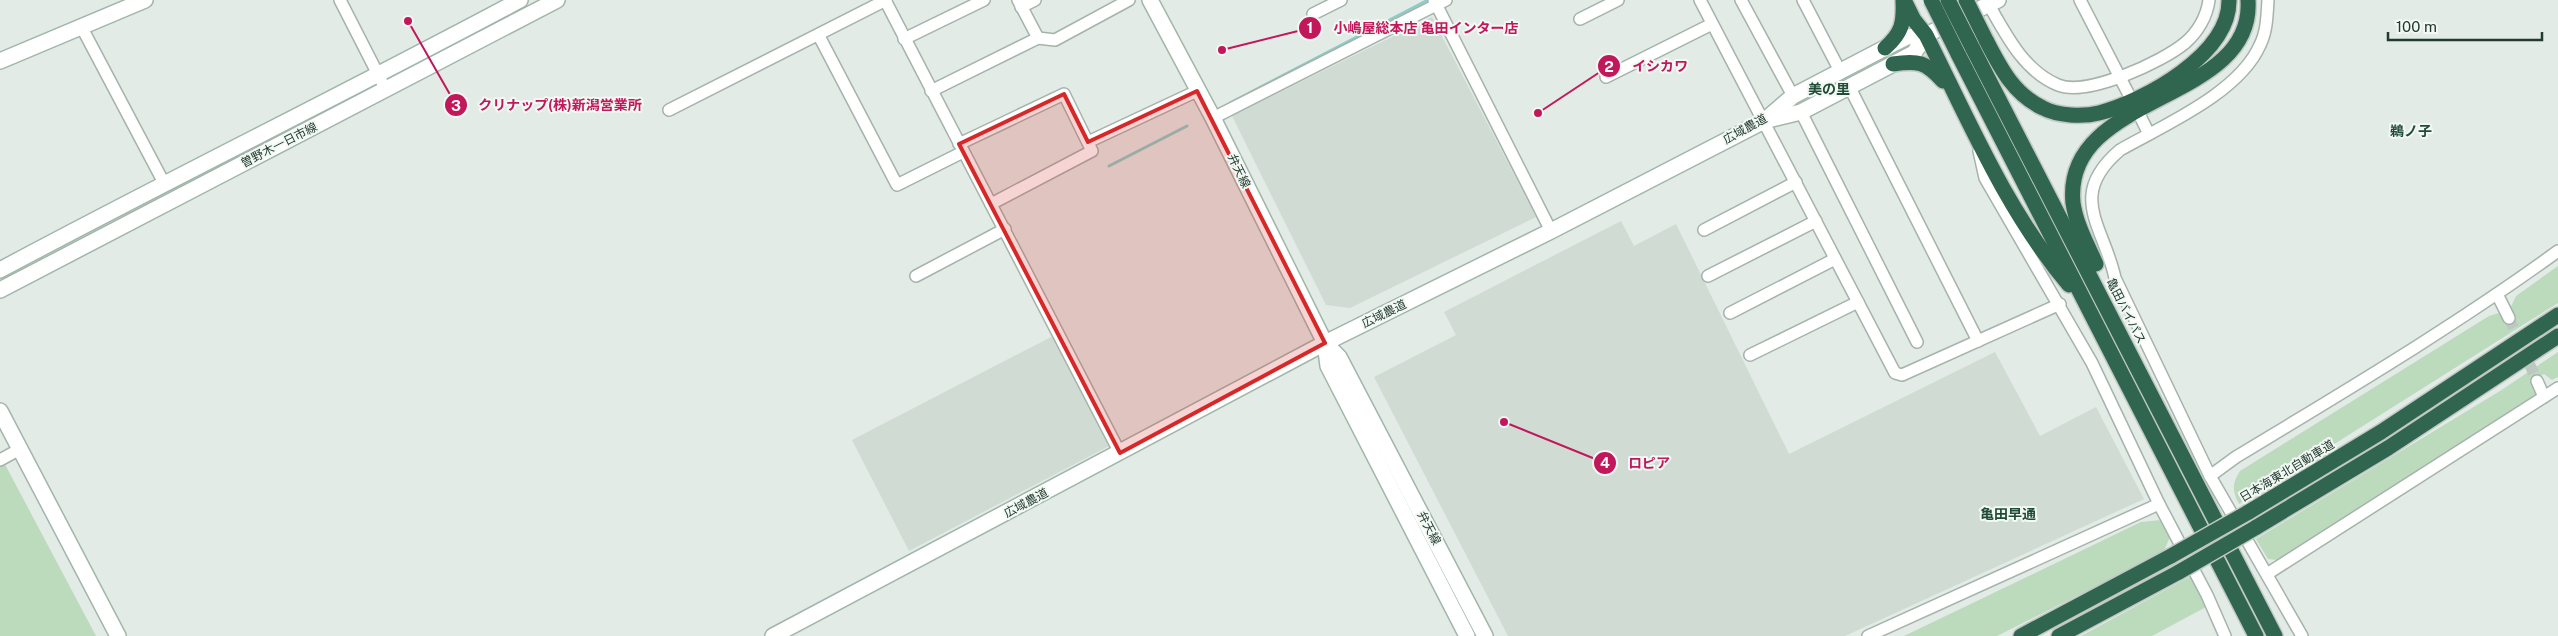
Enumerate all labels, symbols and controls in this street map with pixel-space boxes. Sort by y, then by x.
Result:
scale bar [2388,10,2542,42]
callout: 小嶋屋総本店 亀田インター店 [1298,14,1528,43]
text: 100 m [2396,18,2437,35]
text: 1 [1307,19,1313,36]
text: 小嶋屋総本店 亀田インター店 [1333,20,1519,36]
callout: イシカワ [1597,52,1698,81]
text: 2 [1604,58,1614,75]
text: イシカワ [1632,58,1688,74]
district label: 美の里 [1808,81,1850,97]
callout: クリナップ(株)新潟営業所 [444,91,652,120]
text: 3 [451,97,461,114]
text: クリナップ(株)新潟営業所 [478,97,642,113]
street label: 広域農道 [1721,111,1769,147]
street label: 曽野木一日市線 [238,120,320,170]
district label: 鵜ノ子 [2390,123,2432,139]
street label: 弁天線 [1225,152,1253,190]
street label: 亀田バイパス [2103,276,2149,346]
street label: 広域農道 [1359,297,1409,331]
street label: 日本海東北自動車道 [2237,437,2337,505]
callout: ロピア [1593,449,1680,478]
text: 4 [1600,454,1610,471]
text: ロピア [1628,455,1670,471]
street label: 広域農道 [1002,486,1050,520]
district label: 亀田早通 [1980,506,2036,522]
street label: 弁天線 [1414,509,1444,547]

